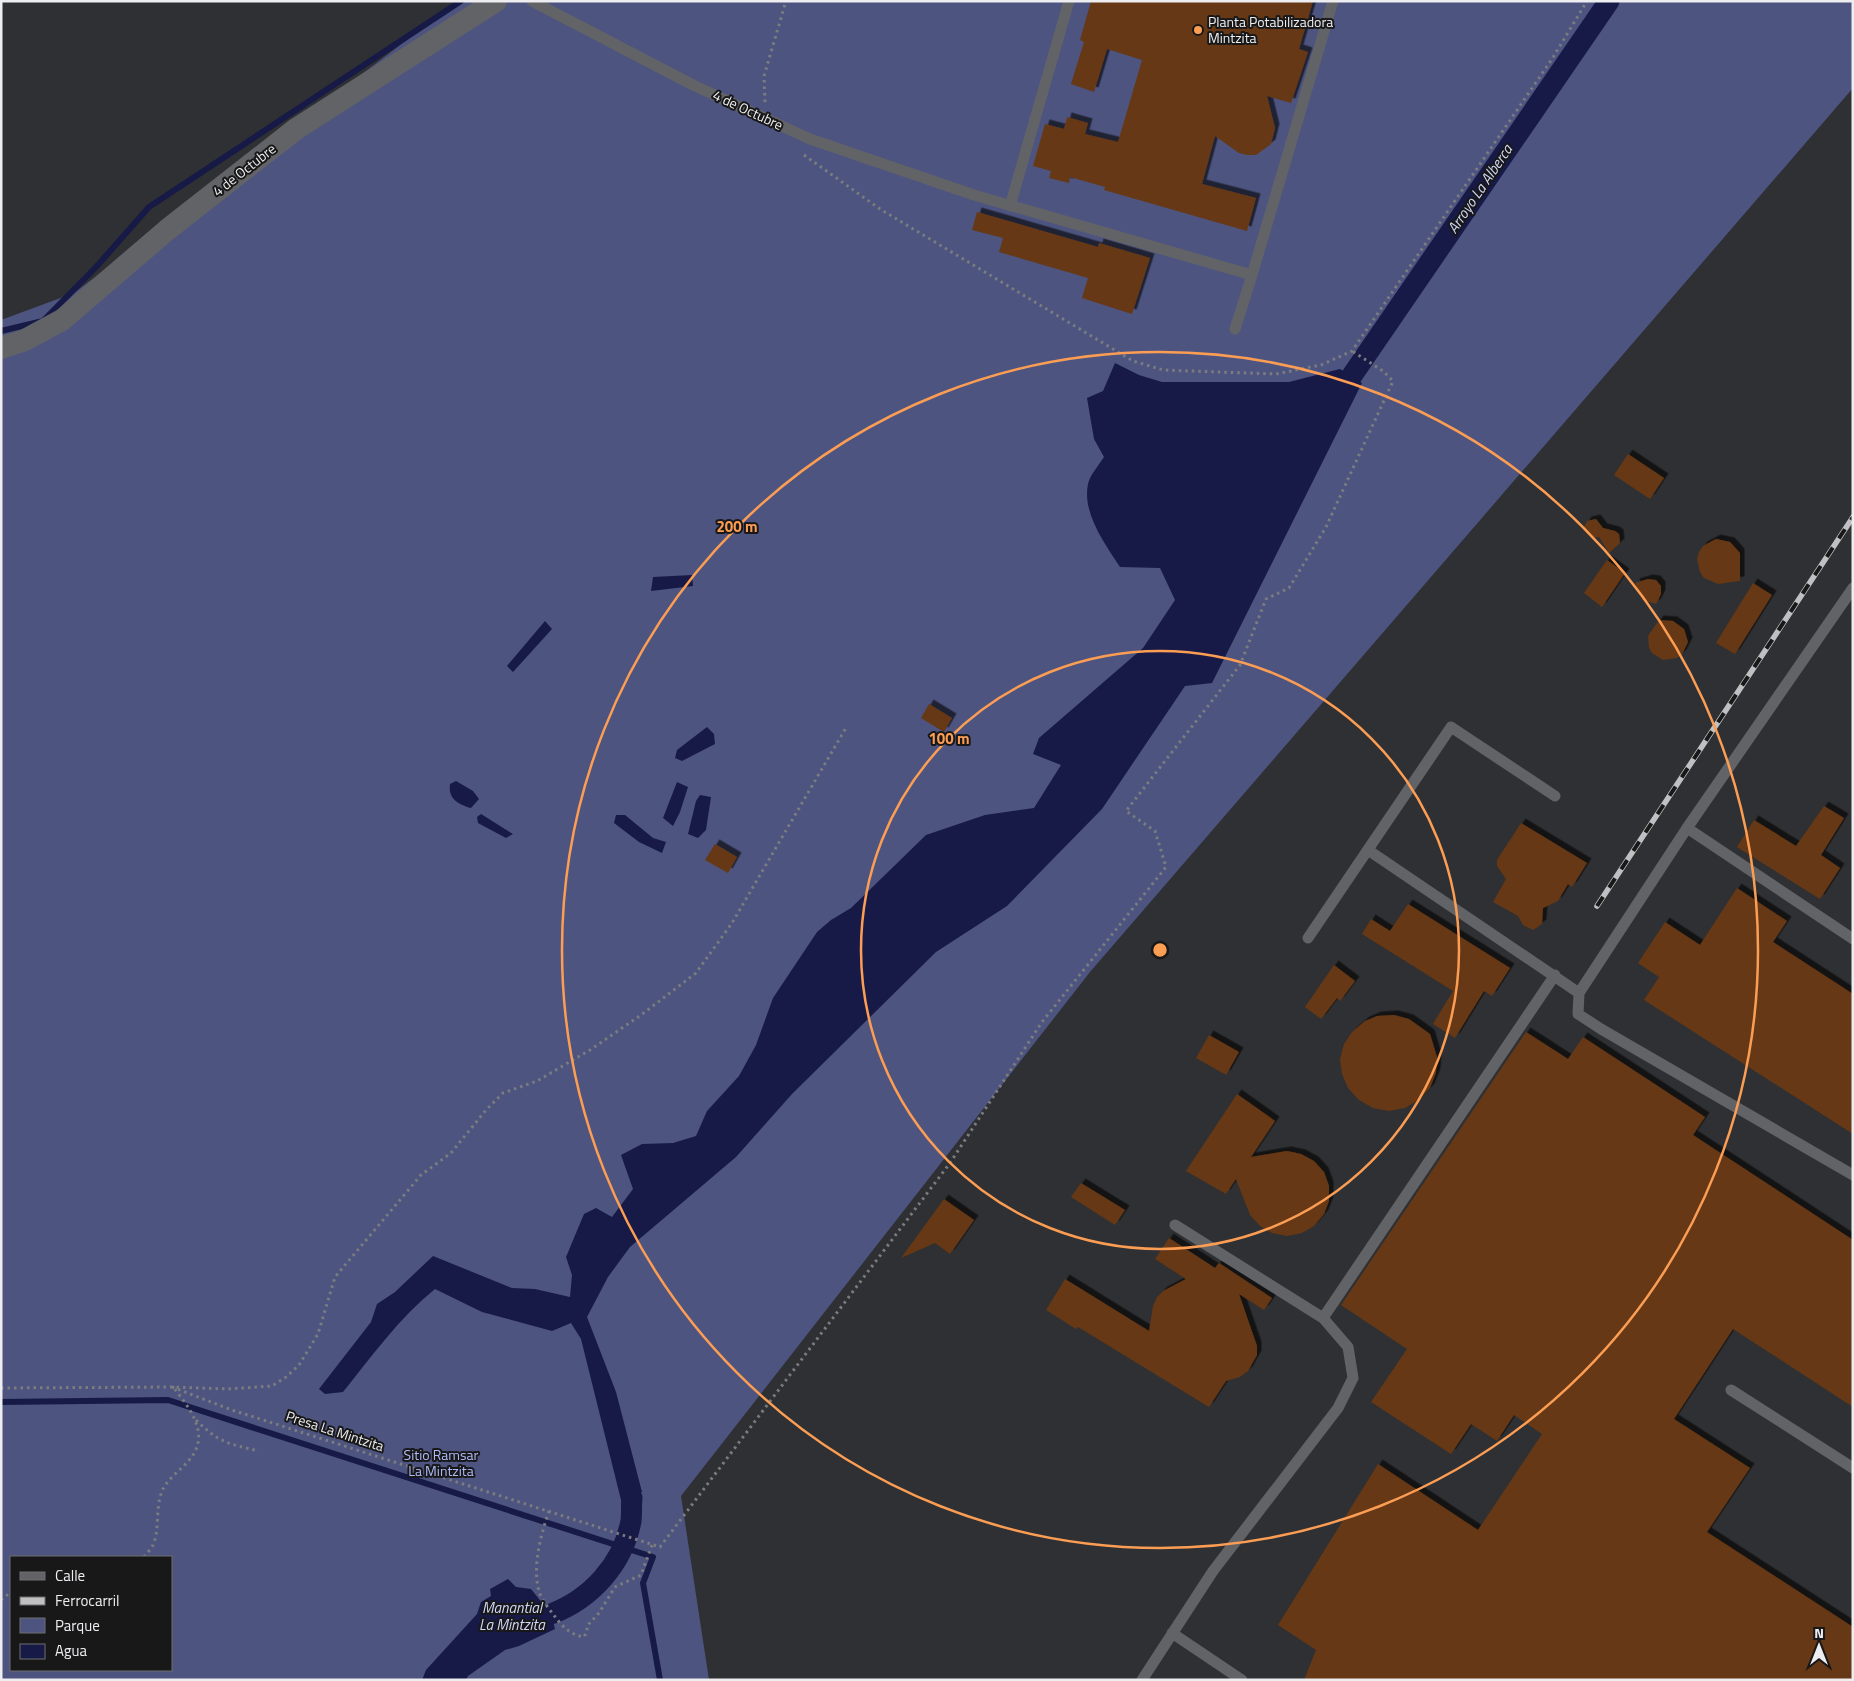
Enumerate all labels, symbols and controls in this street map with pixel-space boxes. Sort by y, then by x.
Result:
place label: Planta Potabilizadora Mintzita [1208,11,1333,48]
marker: Planta Potabilizadora Mintzita [1192,24,1204,36]
street label: 4 de Octubre [710,84,787,135]
street label: 4 de Octubre [208,138,280,201]
water label: Arroyo La Alberca [1441,138,1519,238]
text: 200 m [716,515,758,538]
text: 100 m [928,727,970,750]
centre of rings [1151,941,1169,959]
street label: Presa La Mintzita [283,1405,387,1456]
park label: Sitio Ramsar La Mintzita [404,1444,479,1481]
legend [10,1556,172,1671]
text: Calle [55,1564,85,1587]
text: Ferrocarril [55,1589,120,1612]
water label: Manantial La Mintzita [479,1596,546,1636]
text: Parque [55,1614,100,1637]
north arrow [1794,1621,1844,1671]
text: N [1814,1622,1824,1643]
text: Agua [55,1639,87,1662]

